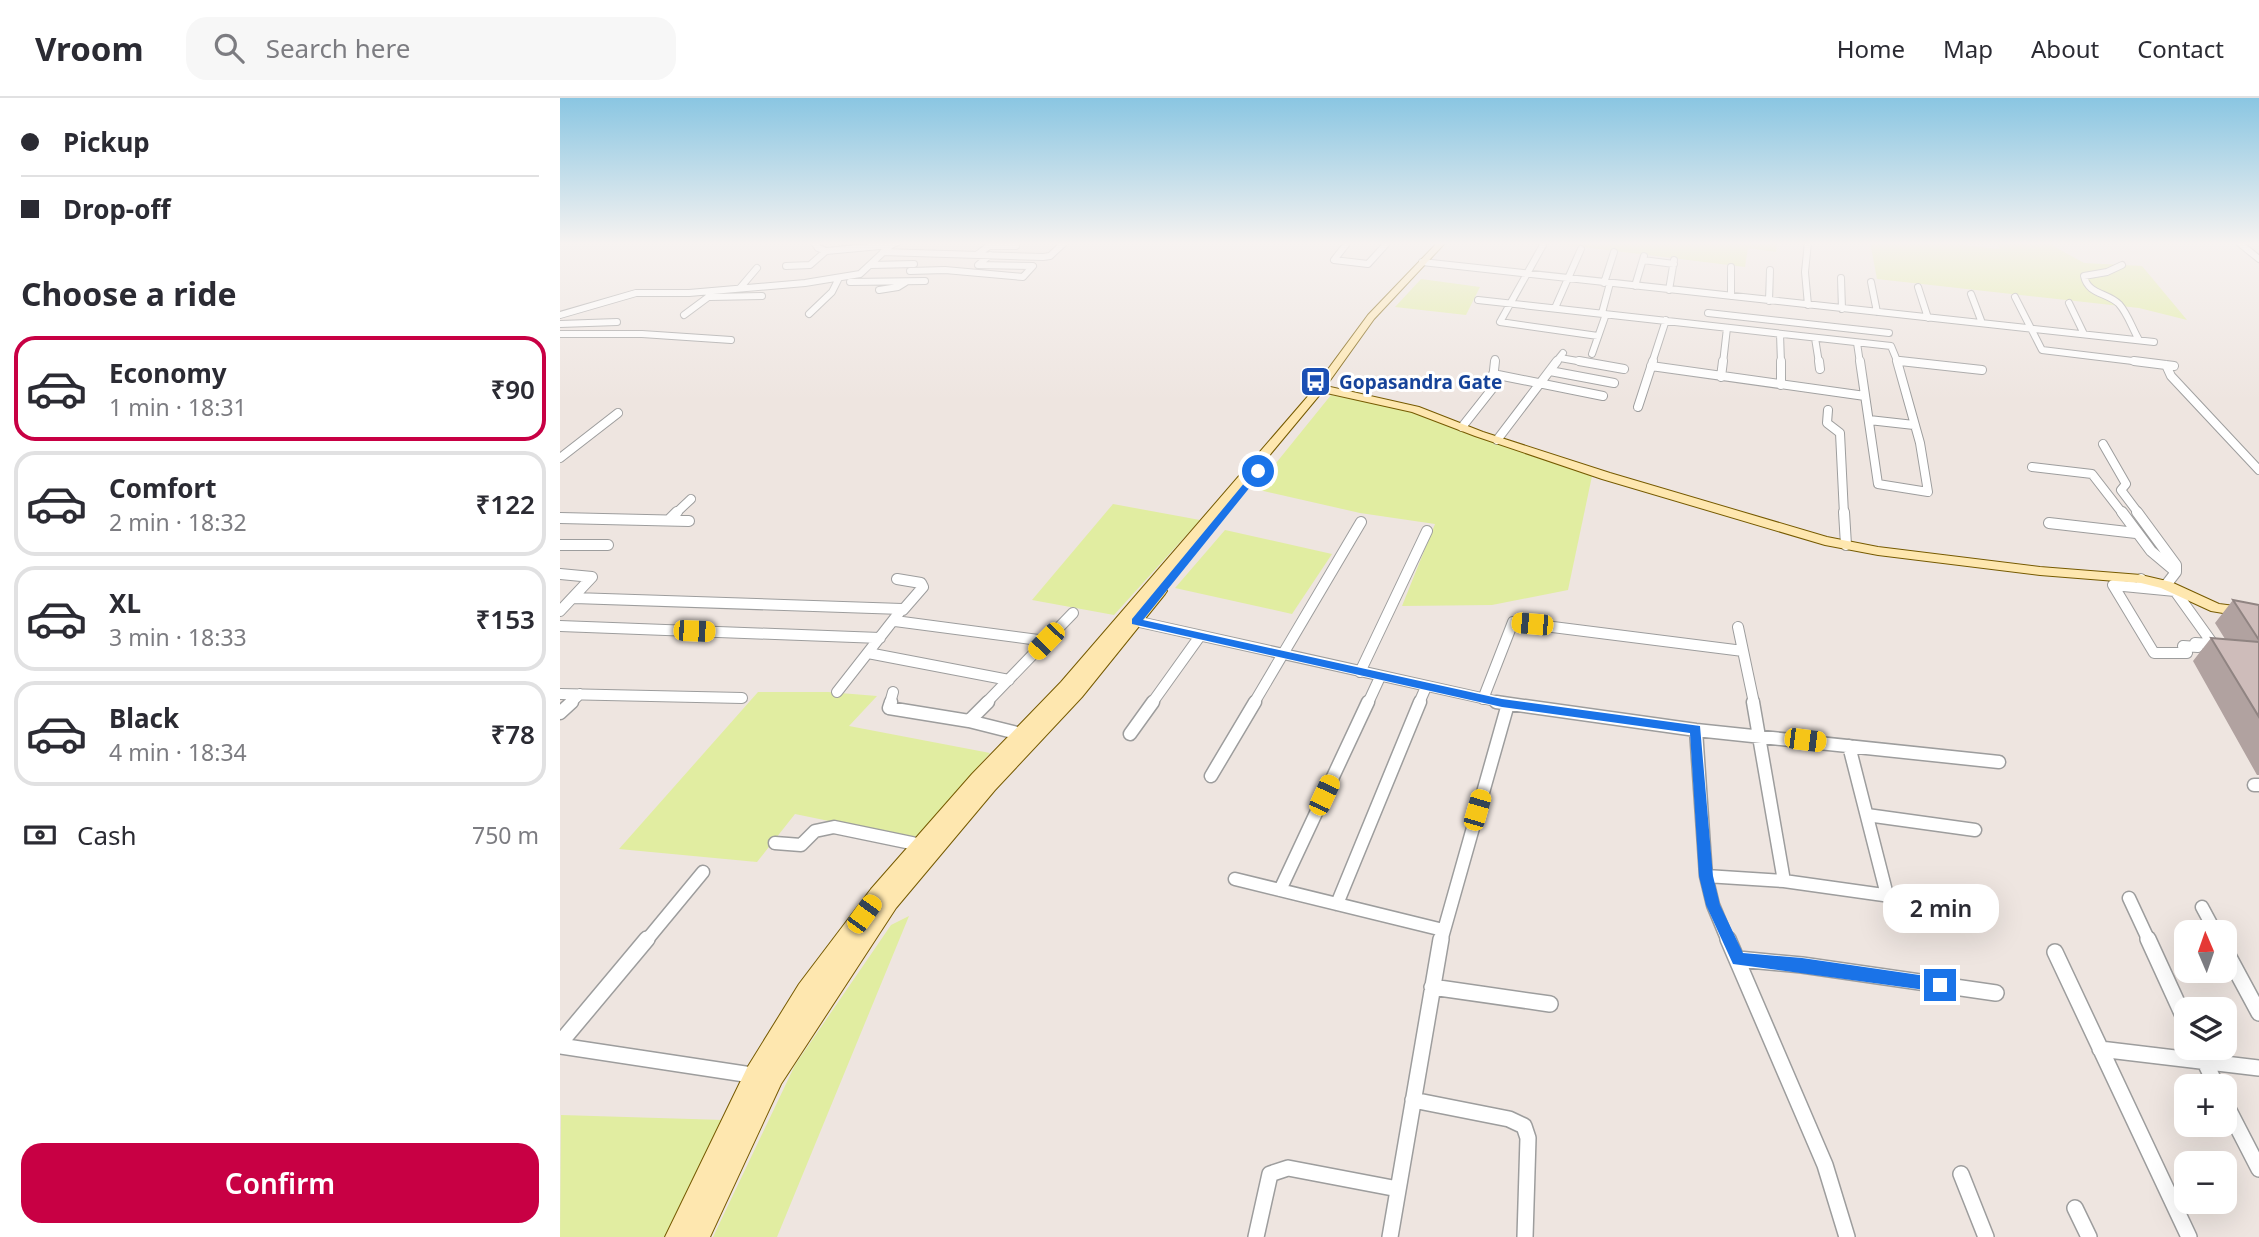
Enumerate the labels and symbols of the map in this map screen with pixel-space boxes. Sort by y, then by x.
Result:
bus stop icon: Gopasandra Gate [1299,365,1333,399]
place label: Gopasandra Gate [1339,369,1502,395]
route start [1242,455,1274,487]
car [1511,612,1554,636]
car [1024,619,1069,663]
car [673,620,716,642]
car [1783,727,1828,753]
car [1306,772,1343,818]
car [1462,787,1493,833]
callout: 2 min [1882,884,1998,932]
car [844,891,885,937]
north arrow [2174,920,2236,984]
route end [1924,969,1956,1001]

